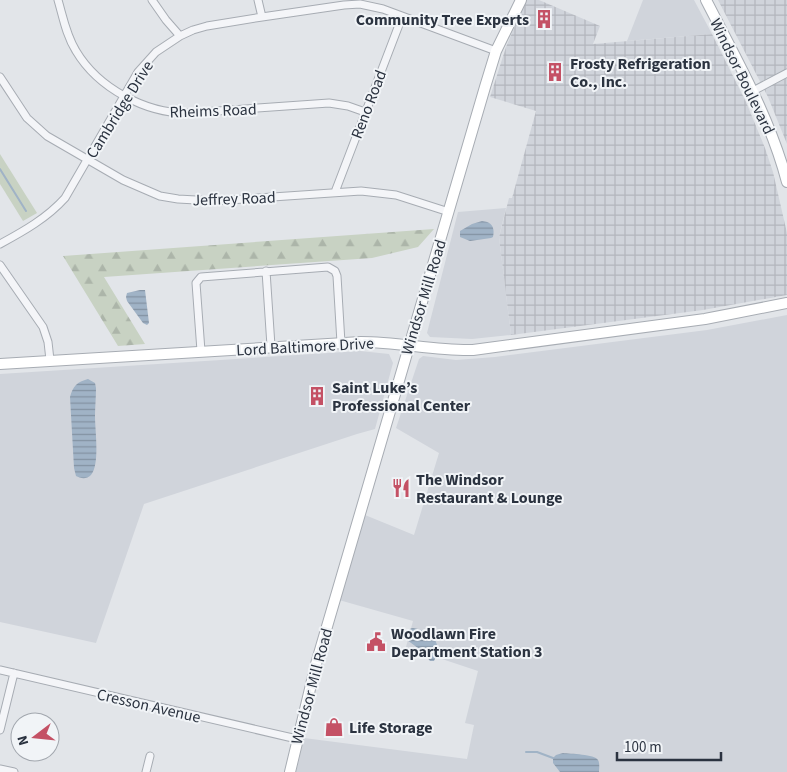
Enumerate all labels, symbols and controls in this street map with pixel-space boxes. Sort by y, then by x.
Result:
building icon: Community Tree Experts [533,8,555,30]
place label: Community Tree Experts [356,9,529,31]
street label: Windsor Boulevard [704,15,780,138]
place label: Frosty Refrigeration Co., Inc. [570,53,711,93]
street label: Cambridge Drive [81,56,159,163]
building icon: Frosty Refrigeration Co., Inc. [544,61,566,83]
street label: Reno Road [346,67,392,142]
street label: Rheims Road [169,98,257,124]
street label: Jeffrey Road [192,187,276,211]
street label: Windsor Mill Road [396,237,452,358]
street label: Lord Baltimore Drive [236,332,374,362]
place label: Saint Luke’s Professional Center [332,377,471,417]
building icon: Saint Luke’s Professional Center [306,385,328,407]
place label: The Windsor Restaurant & Lounge [416,469,562,509]
restaurant icon: The Windsor Restaurant & Lounge [390,477,412,499]
place label: Woodlawn Fire Department Station 3 [391,623,542,663]
street label: Windsor Mill Road [286,626,338,747]
public building icon: Woodlawn Fire Department Station 3 [365,631,387,653]
street label: Cresson Avenue [95,683,203,729]
north arrow [10,712,60,762]
shop icon: Life Storage [323,716,345,738]
place label: Life Storage [349,717,433,739]
scale bar [617,730,721,762]
text: N [13,733,34,748]
text: 100 m [624,737,662,758]

